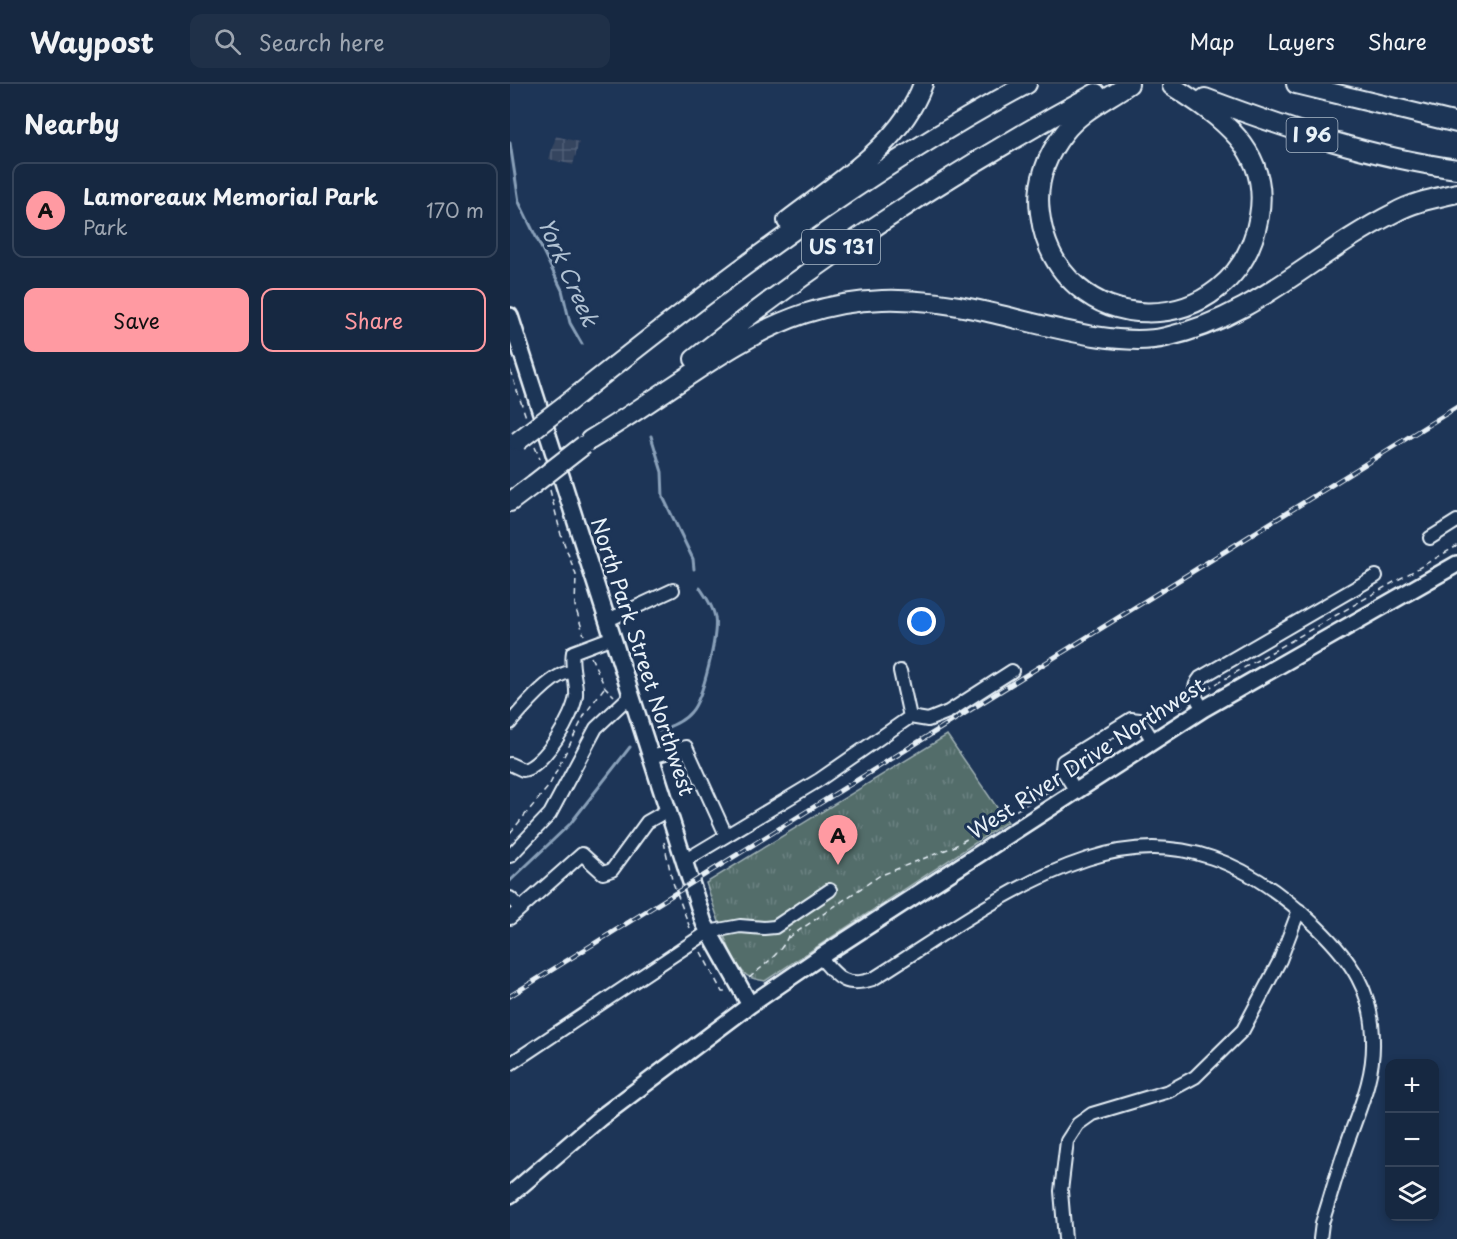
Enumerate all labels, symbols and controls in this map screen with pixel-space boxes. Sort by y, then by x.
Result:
search box [190,14,610,68]
text: Waypost [30,20,154,63]
icon: search [211,25,244,58]
text: Search here [259,25,385,58]
text: Map [1190,25,1234,57]
text: Layers [1267,25,1335,57]
text: Share [1368,25,1427,57]
text: Nearby [24,104,119,143]
road number: I 96 [1286,118,1338,152]
text: Lamoreaux Memorial Park [83,179,378,212]
text: A [38,195,53,225]
text: 170 m [426,195,484,225]
text: Park [83,212,128,242]
water label: York Creek [531,212,609,332]
road number: US 131 [802,230,880,264]
button: Save [24,288,249,352]
button: Share [261,288,486,352]
street label: North Park Street Northwest [584,513,704,800]
your location [907,607,936,636]
street label: West River Drive Northwest [961,668,1211,846]
pin: A [818,816,858,865]
map controls [1385,1059,1439,1221]
button: + [1385,1059,1439,1113]
button: − [1385,1113,1439,1167]
button: layers [1385,1167,1439,1221]

